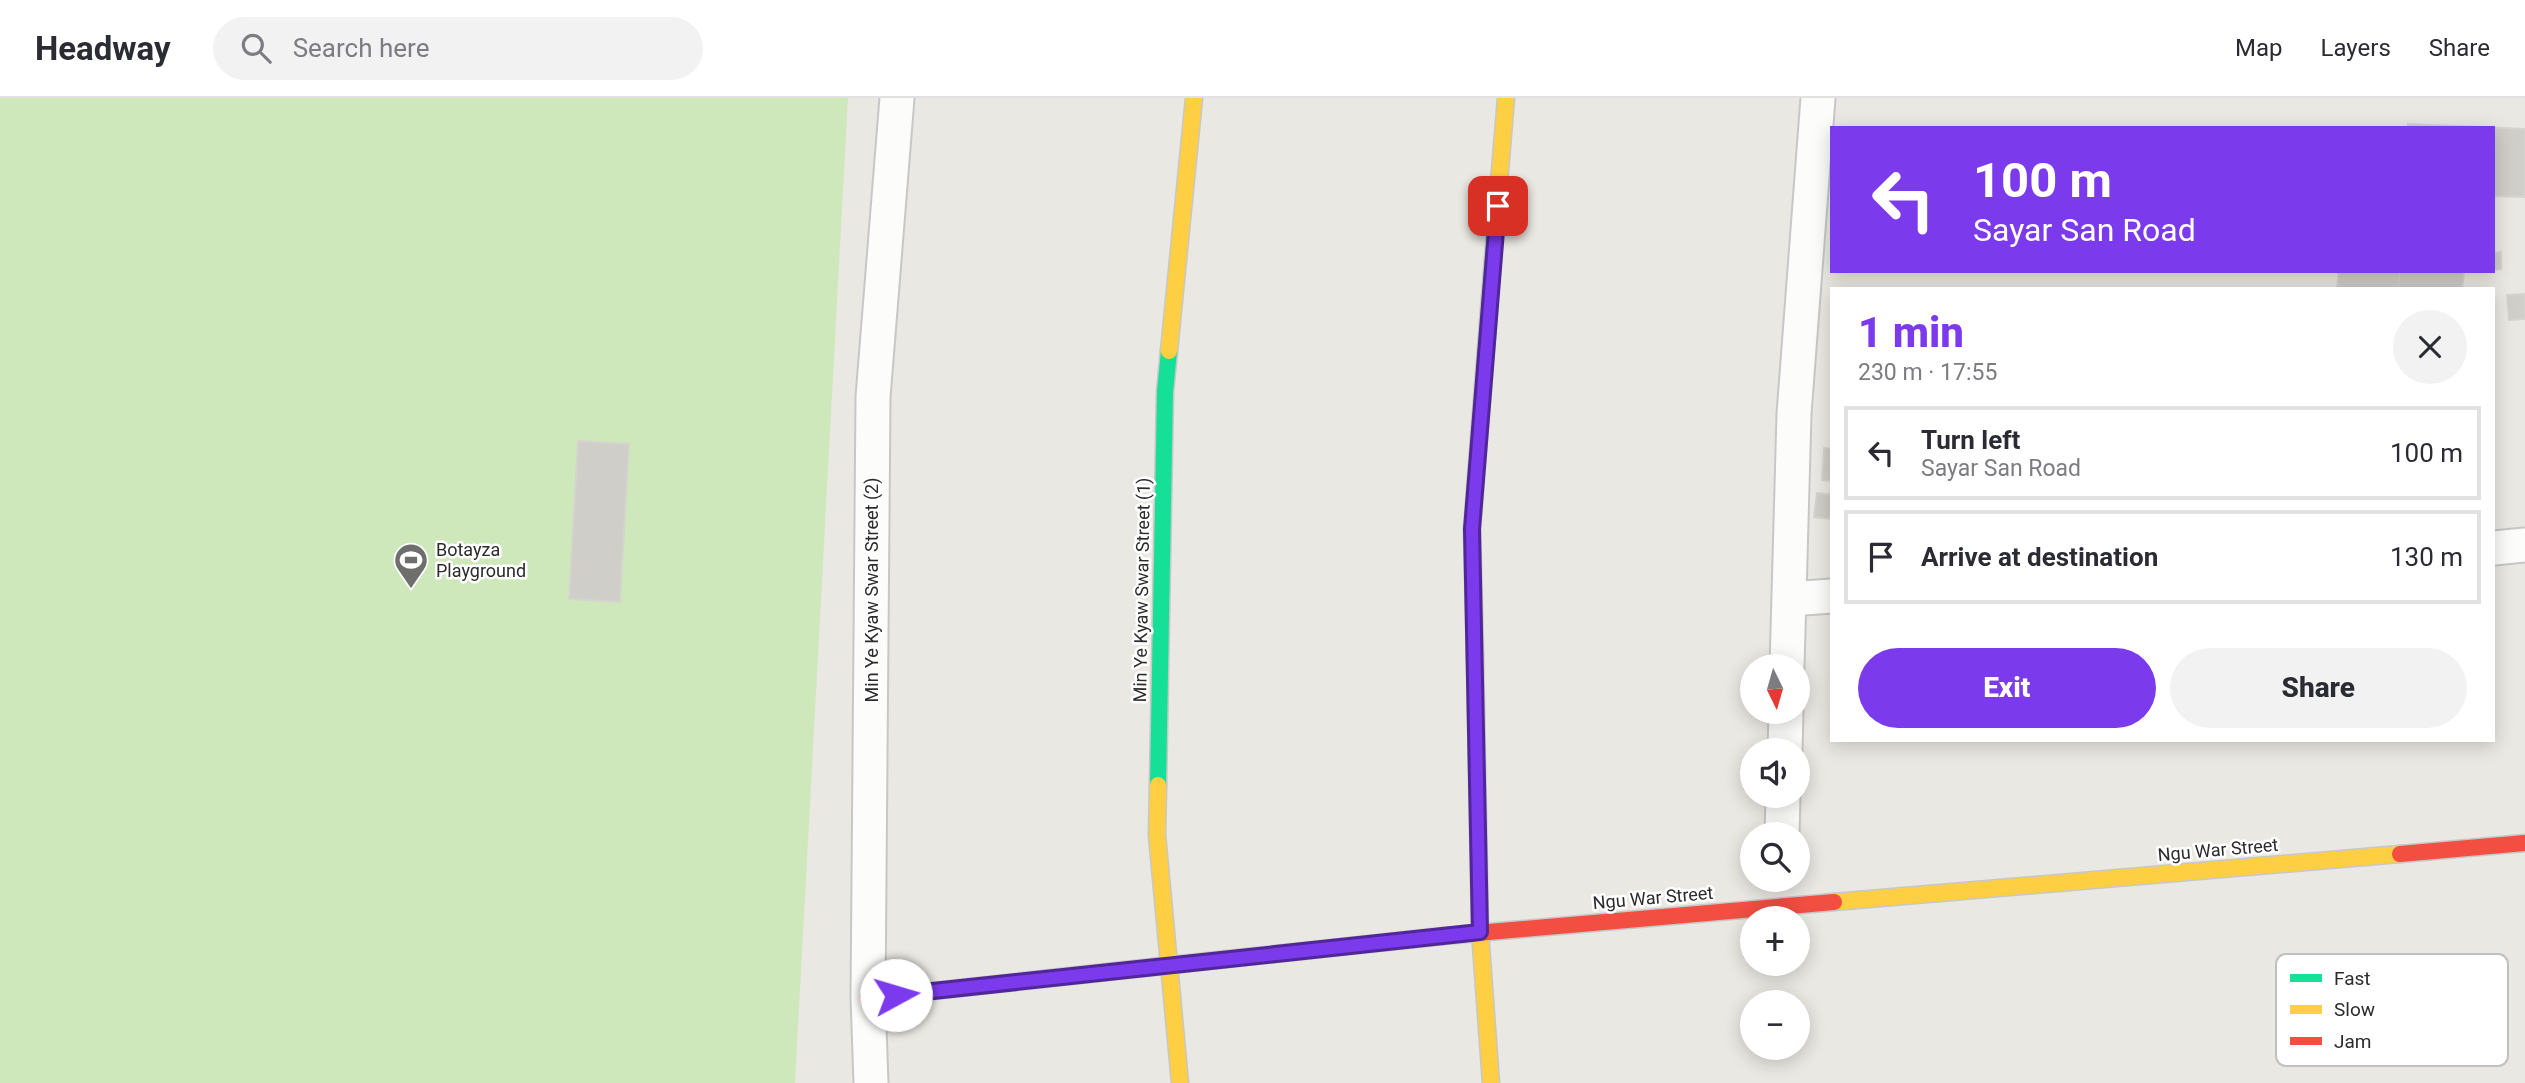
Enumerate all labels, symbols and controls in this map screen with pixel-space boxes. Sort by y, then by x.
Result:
search box [213,17,703,80]
text: Headway [35,29,171,68]
icon: search [237,29,275,67]
text: Search here [293,33,429,63]
text: Map [2235,34,2283,62]
text: Layers [2321,34,2391,62]
text: Share [2429,34,2490,62]
text: 100 m [1973,152,2112,209]
icon: left [1858,154,1949,245]
pin [1468,176,1528,236]
icon: arrive [1479,187,1517,225]
text: Sayar San Road [1973,211,2196,249]
text: 1 min [1858,308,1964,357]
button: close [2393,310,2467,384]
text: 230 m · 17:55 [1858,359,1997,386]
text: Turn left [1921,425,2020,455]
icon: left [1862,434,1900,472]
text: 100 m [2390,438,2463,468]
text: Sayar San Road [1921,455,2081,482]
street label: Min Ye Kyaw Swar Street (1) [1129,477,1155,703]
street label: Min Ye Kyaw Swar Street (2) [861,478,883,702]
icon: arrive [1862,538,1900,576]
place label: Botayza Playground [436,539,526,581]
sports icon: Botayza Playground [392,541,430,590]
text: Arrive at destination [1921,542,2158,572]
text: 130 m [2390,542,2463,572]
button: Exit [1858,648,2156,728]
button: Share [2170,648,2467,728]
north arrow [1740,654,1810,724]
map controls [1740,654,1810,1060]
button: sound [1740,738,1810,808]
button: search [1740,822,1810,892]
street label: Ngu War Street [2157,834,2279,865]
street label: Ngu War Street [1592,882,1714,913]
button: + [1740,906,1810,976]
legend [2276,954,2508,1066]
position arrow [859,958,933,1032]
text: Fast [2334,967,2371,990]
button: − [1740,990,1810,1060]
text: Slow [2334,998,2375,1021]
text: Jam [2334,1030,2371,1053]

